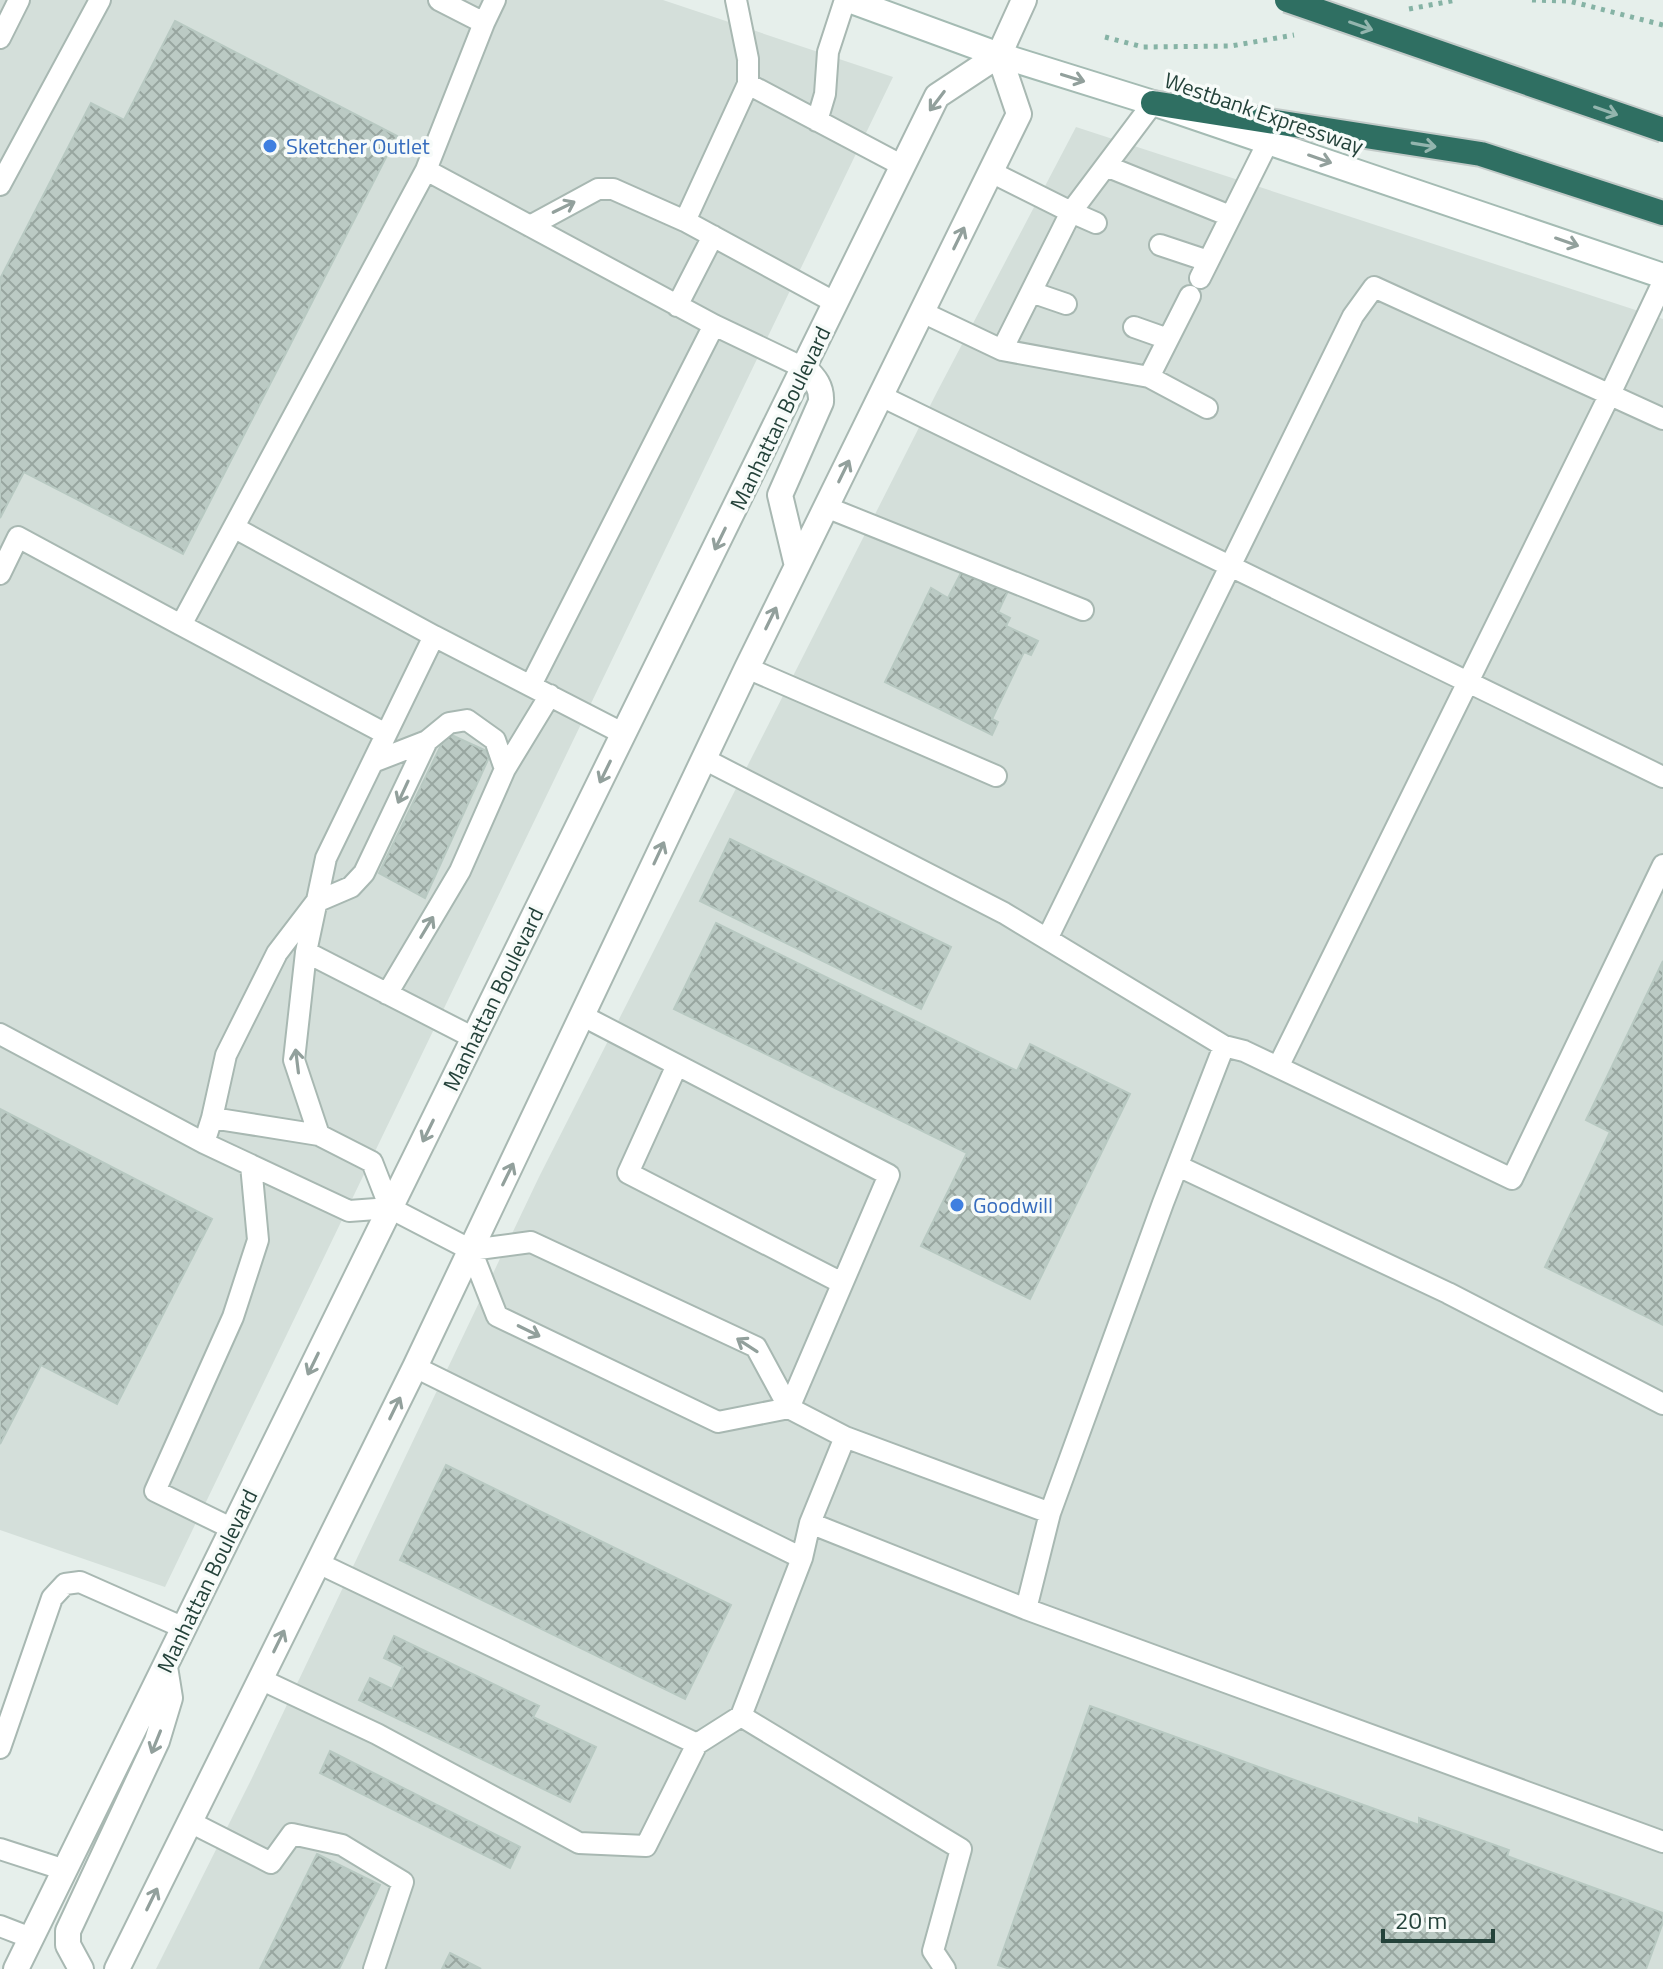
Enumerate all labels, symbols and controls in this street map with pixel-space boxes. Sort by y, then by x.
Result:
one-way arrow [1348,19,1373,34]
street label: Westbank Expressway [1160,63,1369,163]
one-way arrow [1060,71,1086,86]
one-way arrow [929,90,946,112]
one-way arrow [1594,104,1619,119]
place label: Sketcher Outlet [286,129,430,163]
marker: Sketcher Outlet [261,137,279,155]
one-way arrow [1410,139,1436,154]
one-way arrow [1308,153,1333,168]
one-way arrow [551,199,575,214]
one-way arrow [951,226,967,250]
one-way arrow [1554,236,1579,251]
street label: Manhattan Boulevard [721,320,839,516]
one-way arrow [837,460,852,483]
one-way arrow [712,527,727,551]
one-way arrow [764,607,779,631]
one-way arrow [597,760,612,784]
one-way arrow [395,779,410,803]
one-way arrow [653,842,668,866]
street label: Manhattan Boulevard [434,901,552,1097]
one-way arrow [419,915,435,938]
one-way arrow [289,1048,304,1074]
one-way arrow [420,1119,435,1143]
one-way arrow [500,1162,516,1186]
place label: Goodwill [973,1188,1053,1222]
marker: Goodwill [948,1196,966,1214]
one-way arrow [516,1324,540,1339]
one-way arrow [736,1337,759,1353]
one-way arrow [305,1352,321,1376]
one-way arrow [388,1396,403,1420]
street label: Manhattan Boulevard [148,1483,266,1679]
one-way arrow [272,1629,287,1653]
one-way arrow [148,1729,162,1754]
one-way arrow [144,1888,160,1912]
scale bar [1383,1893,1493,1943]
text: 20 m [1395,1902,1447,1938]

